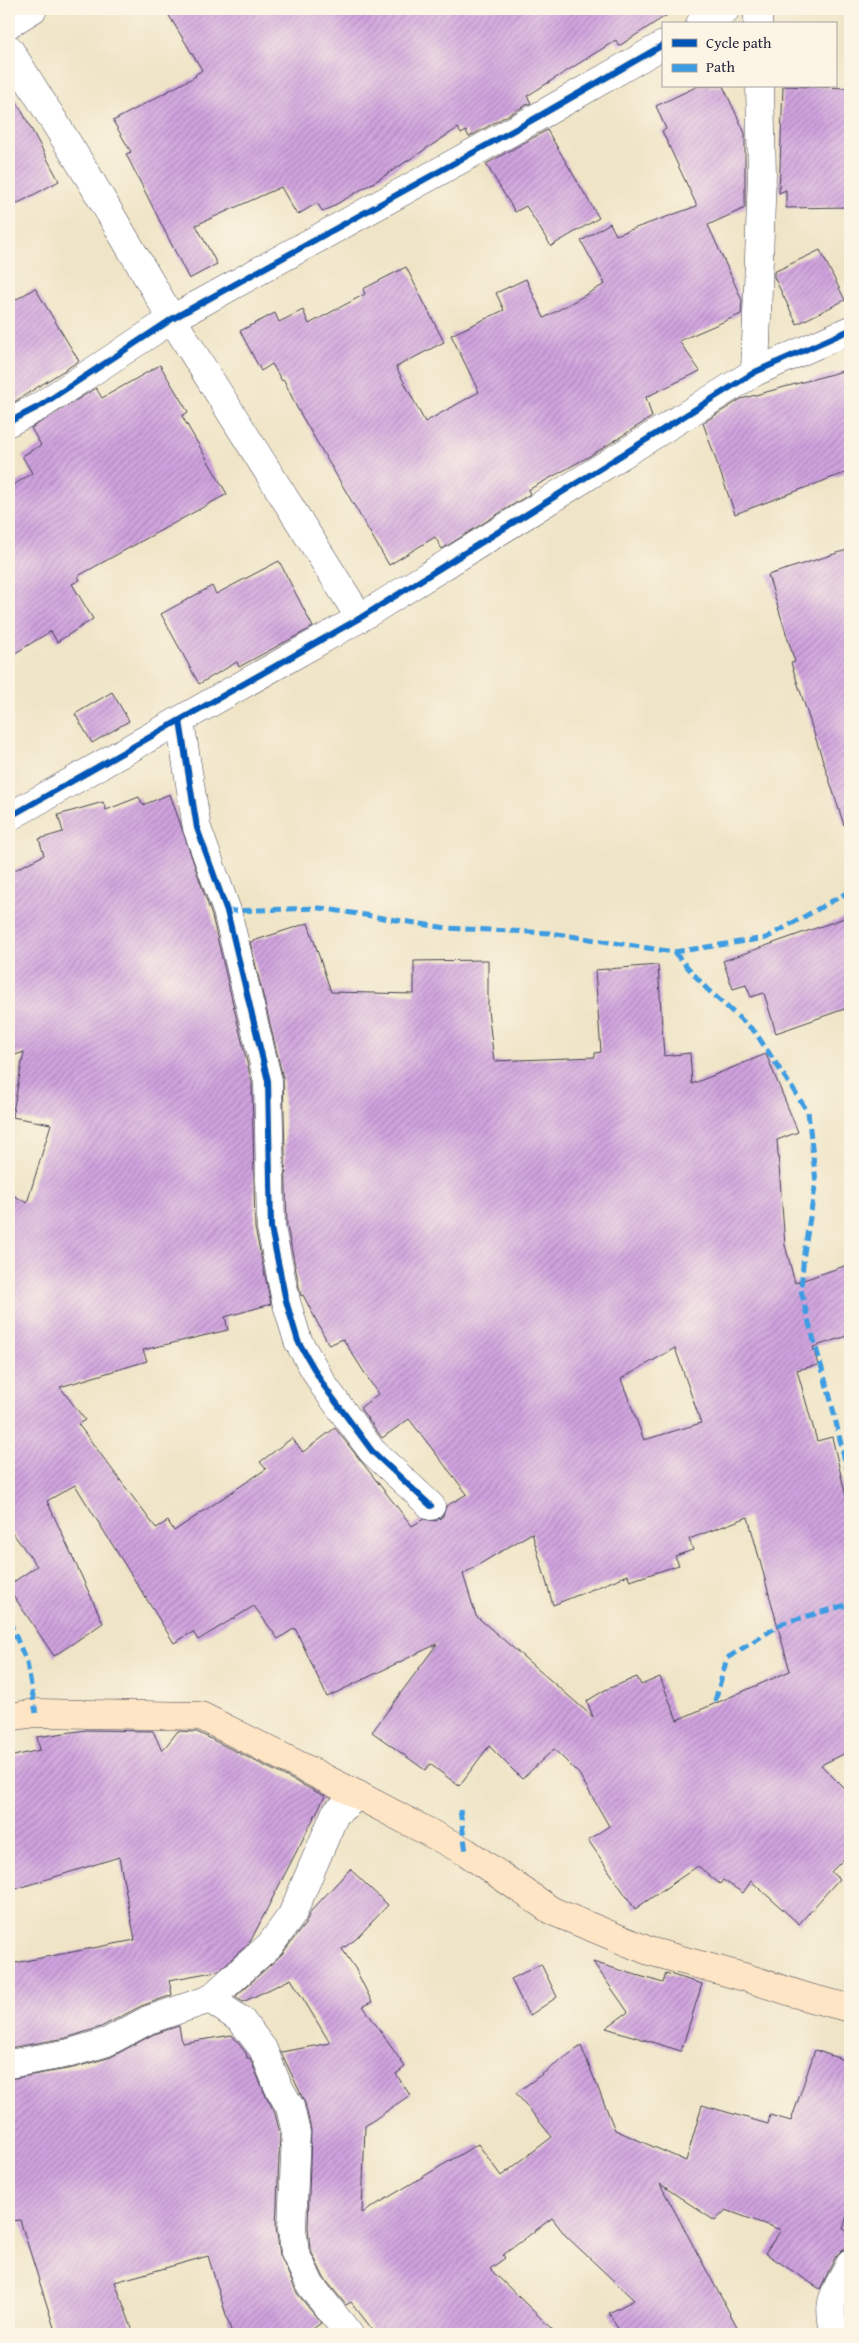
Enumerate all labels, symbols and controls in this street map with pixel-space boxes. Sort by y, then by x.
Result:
legend [662,22,836,88]
text: Cycle path [706,32,772,53]
text: Path [706,56,735,77]

